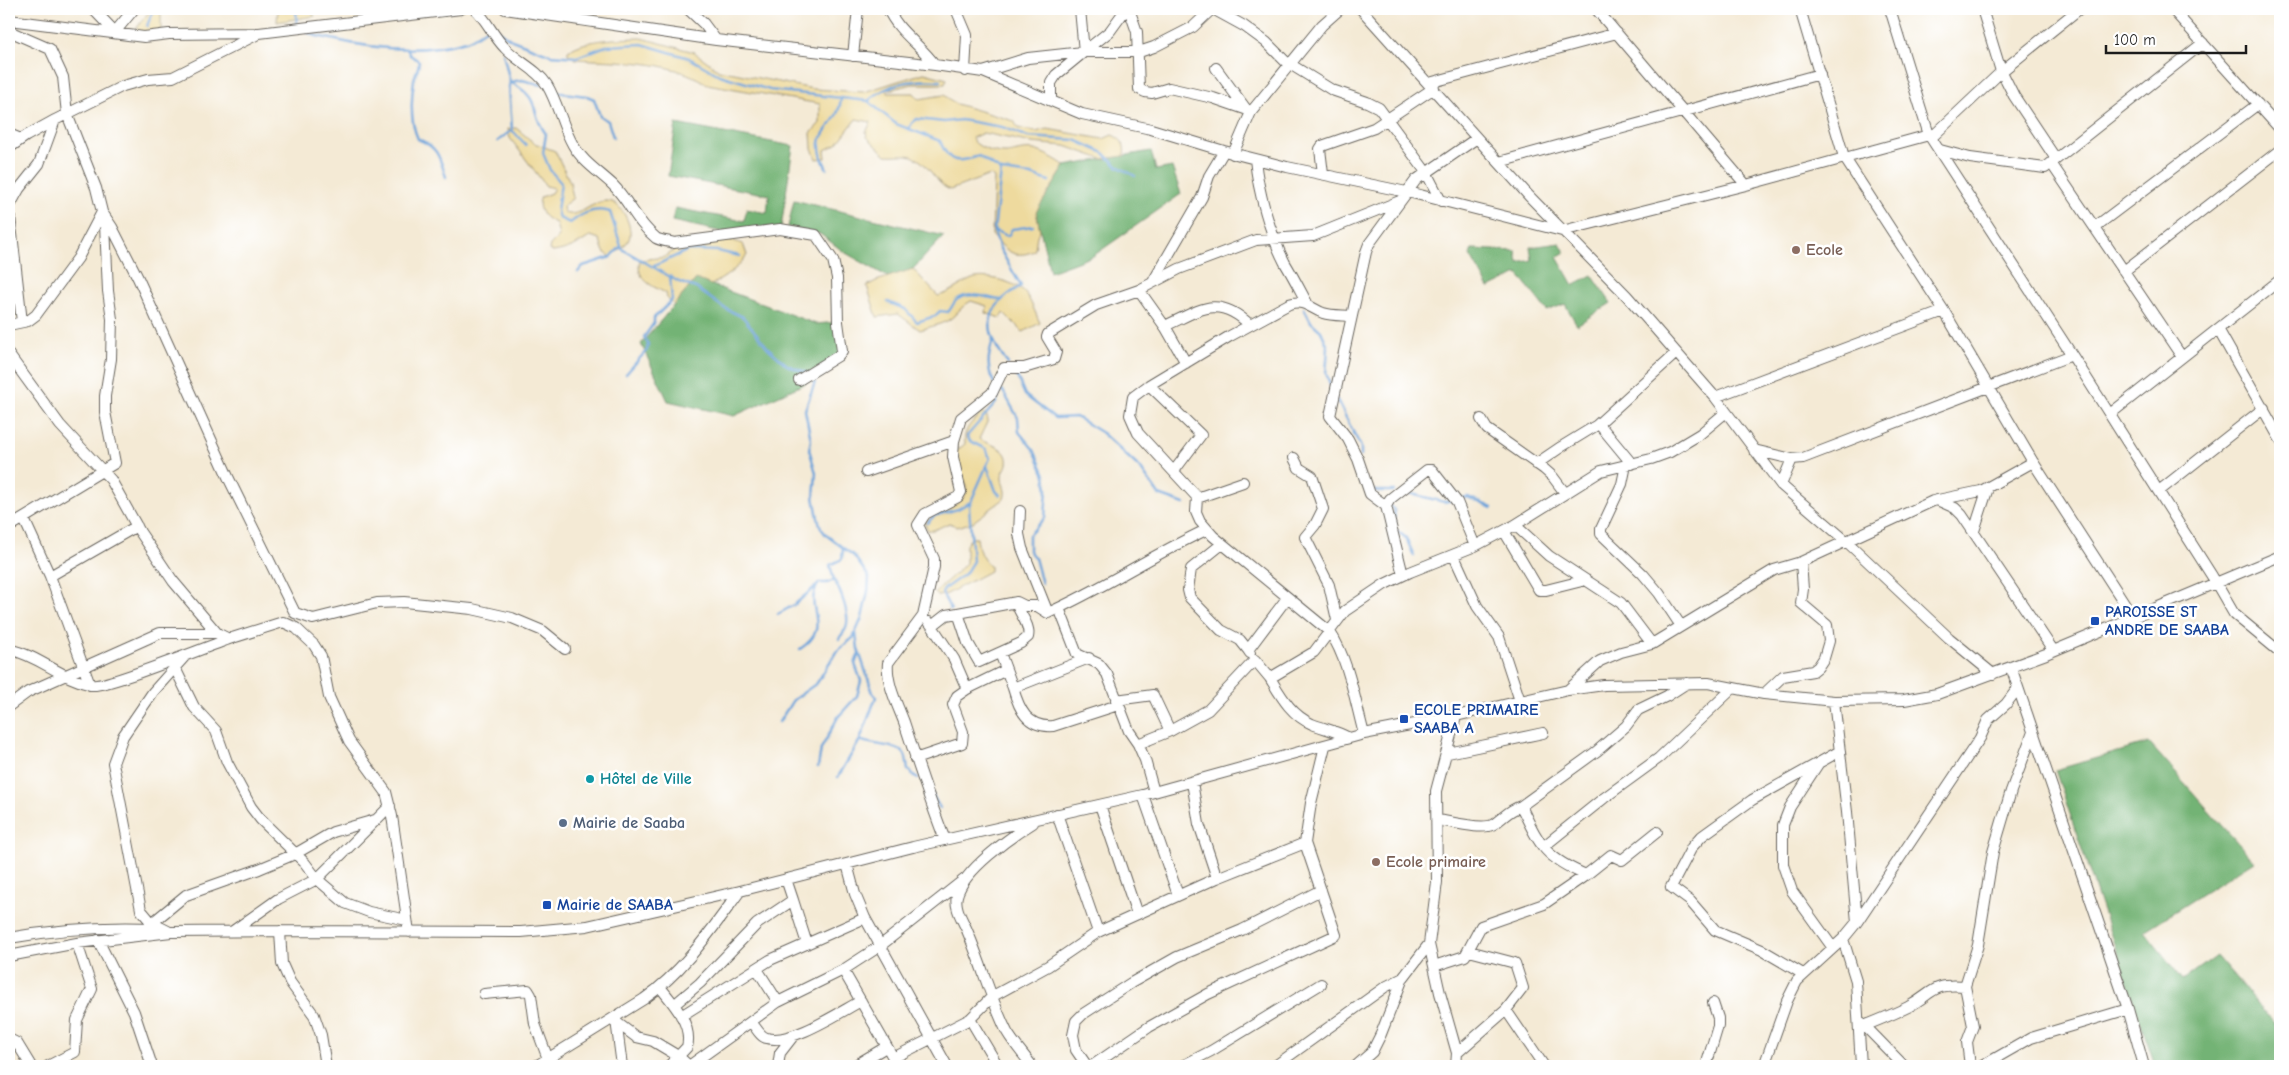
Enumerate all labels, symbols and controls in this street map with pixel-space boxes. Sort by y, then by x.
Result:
scale bar [2106,22,2246,54]
text: 100 m [2114,31,2156,49]
place label: Ecole [1806,241,1843,259]
marker: Ecole [1790,244,1802,256]
place label: PAROISSE ST ANDRE DE SAABA [2105,603,2229,639]
marker: PAROISSE ST ANDRE DE SAABA [2089,615,2101,627]
place label: ECOLE PRIMAIRE SAABA A [1414,701,1539,737]
marker: ECOLE PRIMAIRE SAABA A [1398,713,1410,725]
place label: Hôtel de Ville [600,770,692,788]
marker: Hôtel de Ville [584,773,596,785]
place label: Mairie de Saaba [573,814,685,832]
marker: Mairie de Saaba [557,817,569,829]
place label: Ecole primaire [1386,853,1486,871]
marker: Ecole primaire [1370,856,1382,868]
place label: Mairie de SAABA [557,896,673,914]
marker: Mairie de SAABA [541,899,553,911]

